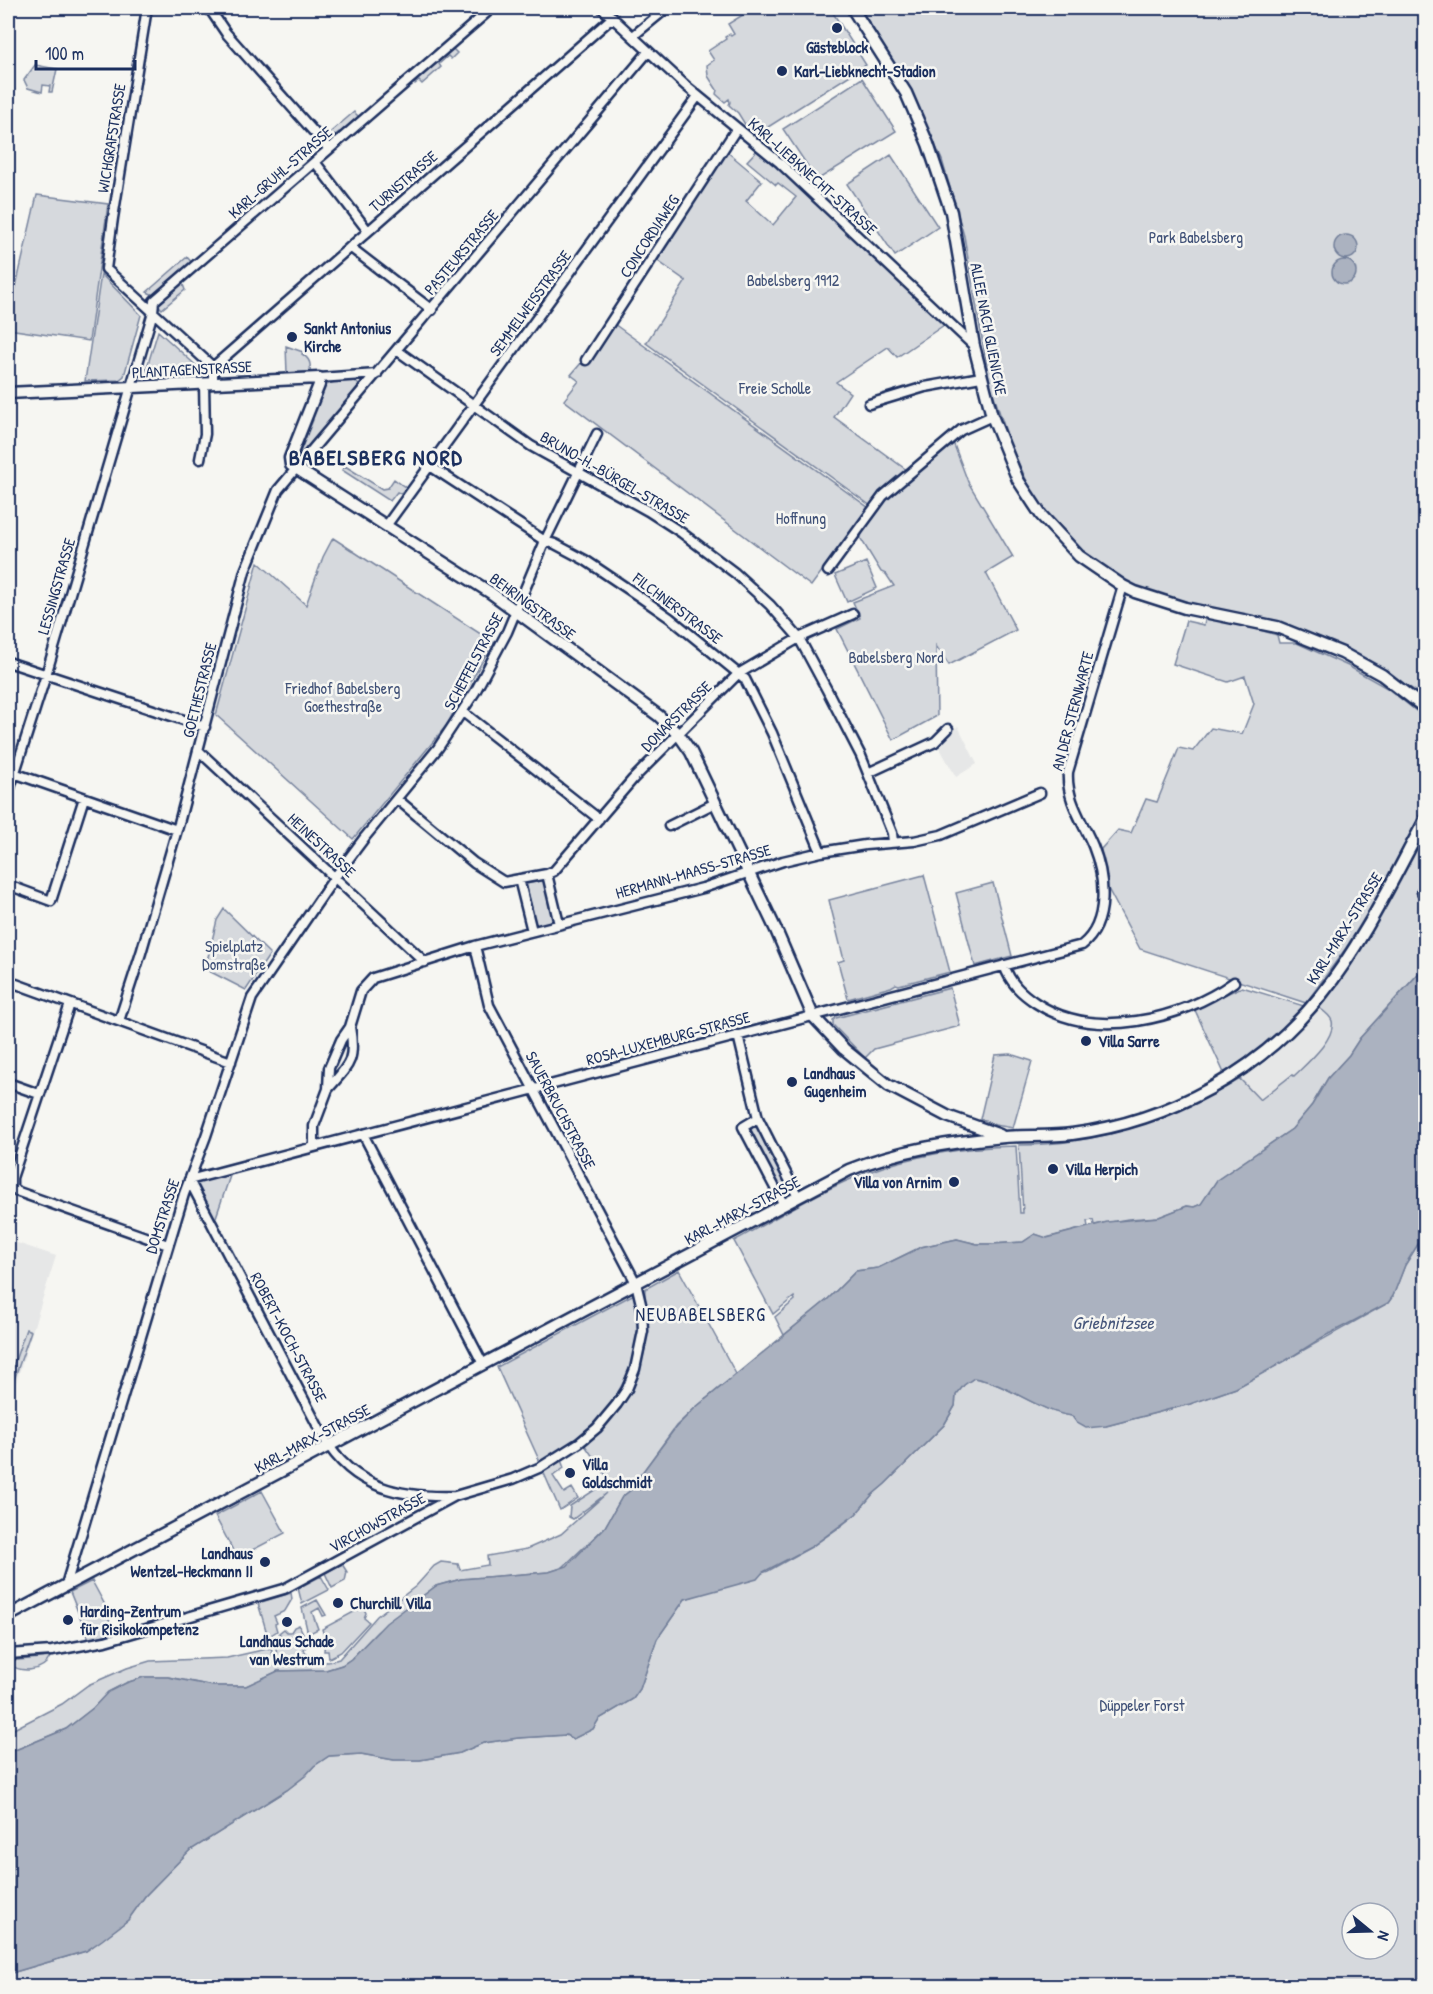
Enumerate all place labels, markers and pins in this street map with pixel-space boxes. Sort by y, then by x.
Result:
marker: Gästeblock [830,21,844,35]
place label: Gästeblock [806,36,868,58]
place label: Karl-Liebknecht-Stadion [794,60,936,82]
marker: Karl-Liebknecht-Stadion [775,64,789,78]
place label: Sankt Antonius Kirche [304,317,392,357]
marker: Sankt Antonius Kirche [285,330,299,344]
place label: Villa Sarre [1098,1030,1160,1052]
marker: Villa Sarre [1079,1034,1093,1048]
place label: Landhaus Gugenheim [804,1062,866,1103]
marker: Landhaus Gugenheim [785,1075,799,1089]
place label: Villa Herpich [1065,1158,1138,1181]
marker: Villa Herpich [1046,1162,1060,1176]
place label: Villa von Arnim [853,1171,942,1193]
marker: Villa von Arnim [947,1175,961,1189]
place label: Villa Goldschmidt [582,1453,652,1493]
marker: Villa Goldschmidt [563,1466,577,1480]
place label: Landhaus Wentzel-Heckmann II [131,1542,254,1582]
marker: Landhaus Wentzel-Heckmann II [258,1555,272,1569]
place label: Churchill Villa [350,1592,432,1614]
marker: Churchill Villa [331,1596,345,1610]
place label: Harding-Zentrum für Risikokompetenz [80,1600,199,1641]
marker: Harding-Zentrum für Risikokompetenz [61,1613,75,1627]
marker: Landhaus Schade van Westrum [280,1615,294,1629]
place label: Landhaus Schade van Westrum [240,1630,335,1670]

